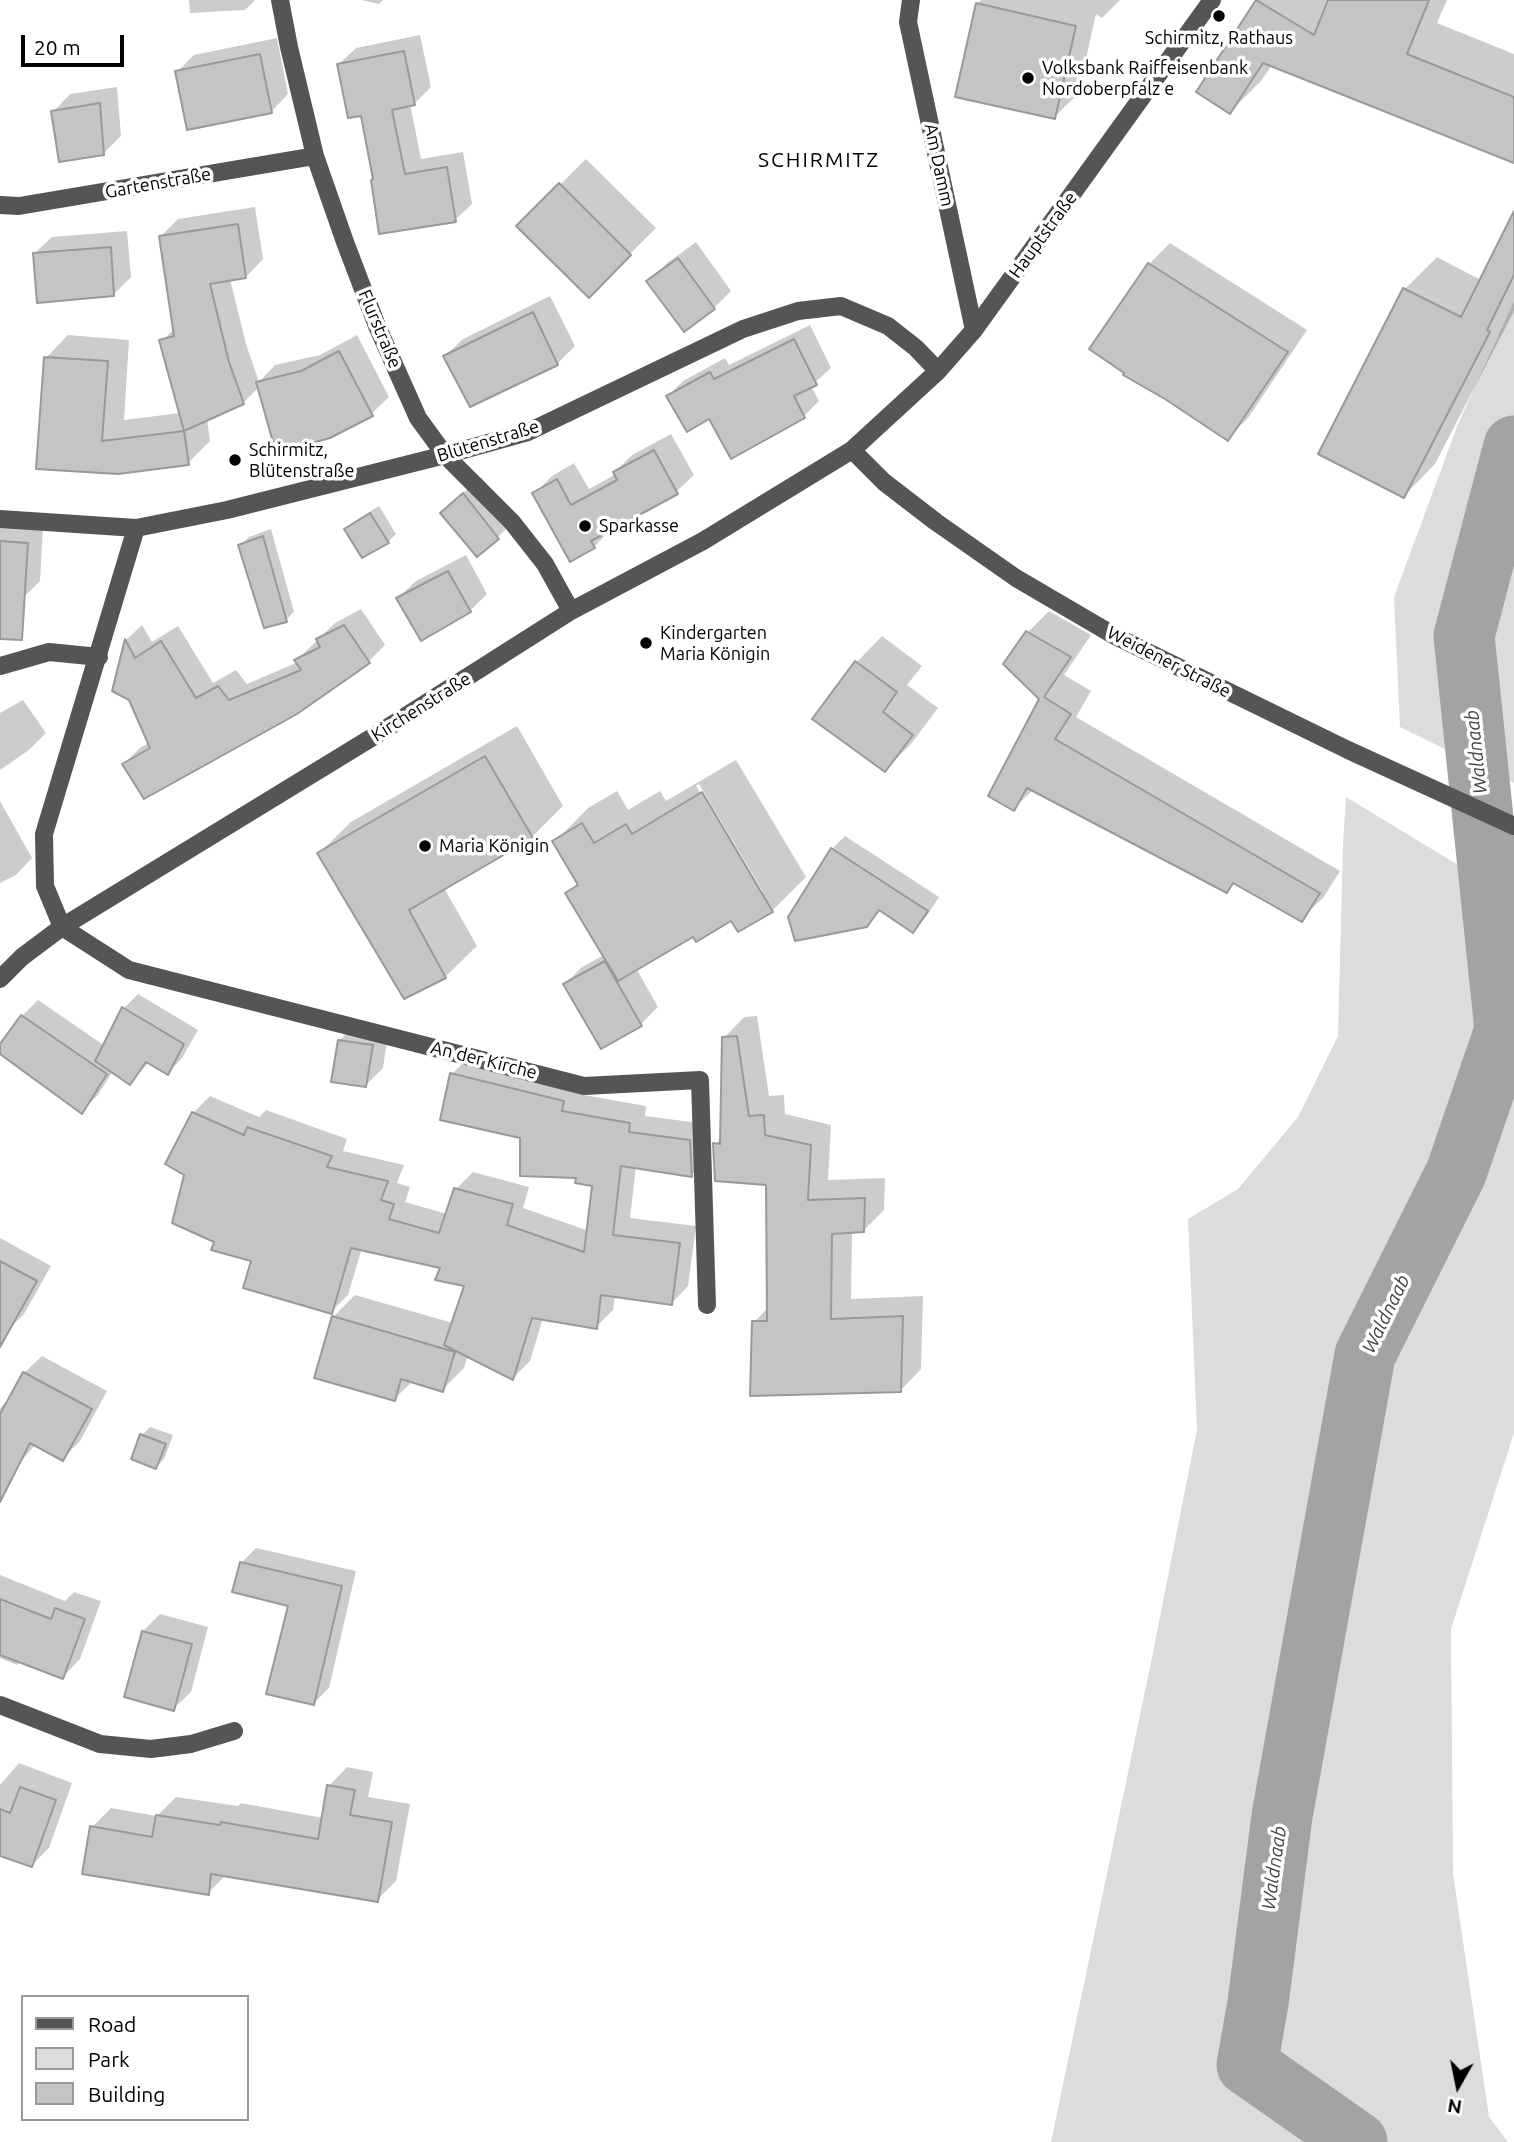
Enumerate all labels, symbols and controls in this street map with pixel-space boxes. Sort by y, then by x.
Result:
marker: Schirmitz, Rathaus [1211,8,1227,24]
scale bar [24,21,128,65]
place label: Schirmitz, Rathaus [1145,27,1293,49]
text: 20 m [34,35,81,59]
place label: Volksbank Raiffeisenbank Nordoberpfalz e [1042,57,1248,100]
marker: Volksbank Raiffeisenbank Nordoberpfalz e [1020,70,1036,86]
street label: Am Damm [920,121,958,209]
district label: SCHIRMITZ [759,147,879,173]
street label: Gartenstraße [103,163,213,203]
street label: Hauptstraße [1004,188,1082,282]
street label: Flurstraße [354,287,406,371]
street label: Blütenstraße [434,415,542,467]
place label: Schirmitz, Blütenstraße [249,439,354,482]
marker: Schirmitz, Blütenstraße [227,452,243,468]
place label: Sparkasse [599,515,679,537]
marker: Sparkasse [577,518,593,534]
place label: Kindergarten Maria Königin [660,622,770,664]
street label: Weidener Straße [1104,622,1234,702]
marker: Kindergarten Maria Königin [638,635,654,651]
street label: Kirchenstraße [367,668,475,746]
water label: Waldnaab [1460,709,1492,795]
place label: Maria Königin [439,835,549,857]
marker: Maria Königin [417,838,433,854]
street label: An der Kirche [429,1036,539,1084]
water label: Waldnaab [1357,1271,1415,1357]
water label: Waldnaab [1257,1825,1291,1911]
legend [21,1995,248,2121]
text: Road [88,2012,136,2036]
text: Park [88,2047,130,2071]
north arrow [1423,2051,1493,2121]
text: Building [88,2082,165,2106]
text: N [1446,2095,1463,2119]

